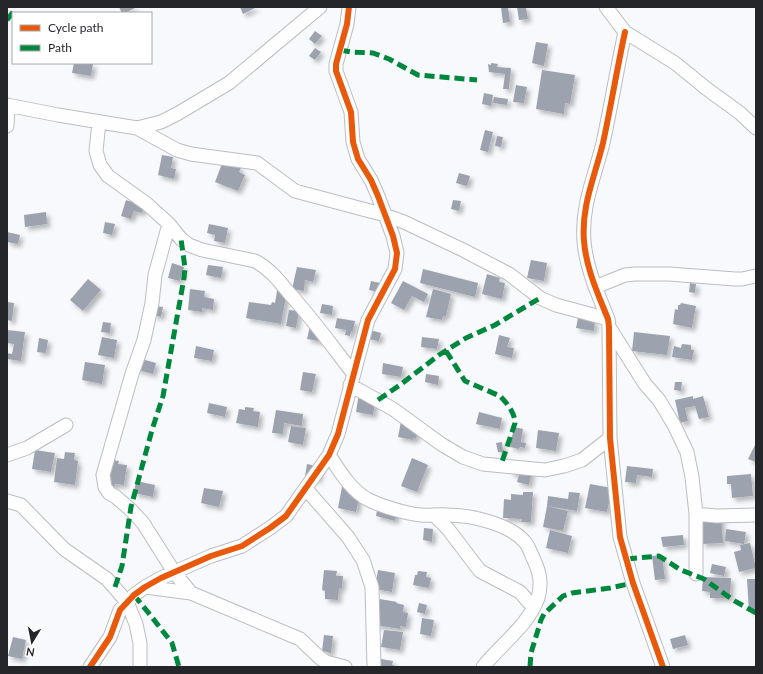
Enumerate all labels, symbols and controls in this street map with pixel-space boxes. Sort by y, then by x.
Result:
legend [12,12,152,64]
text: Cycle path [48,20,103,35]
text: Path [48,40,72,55]
north arrow [12,622,52,662]
text: N [25,645,35,659]

